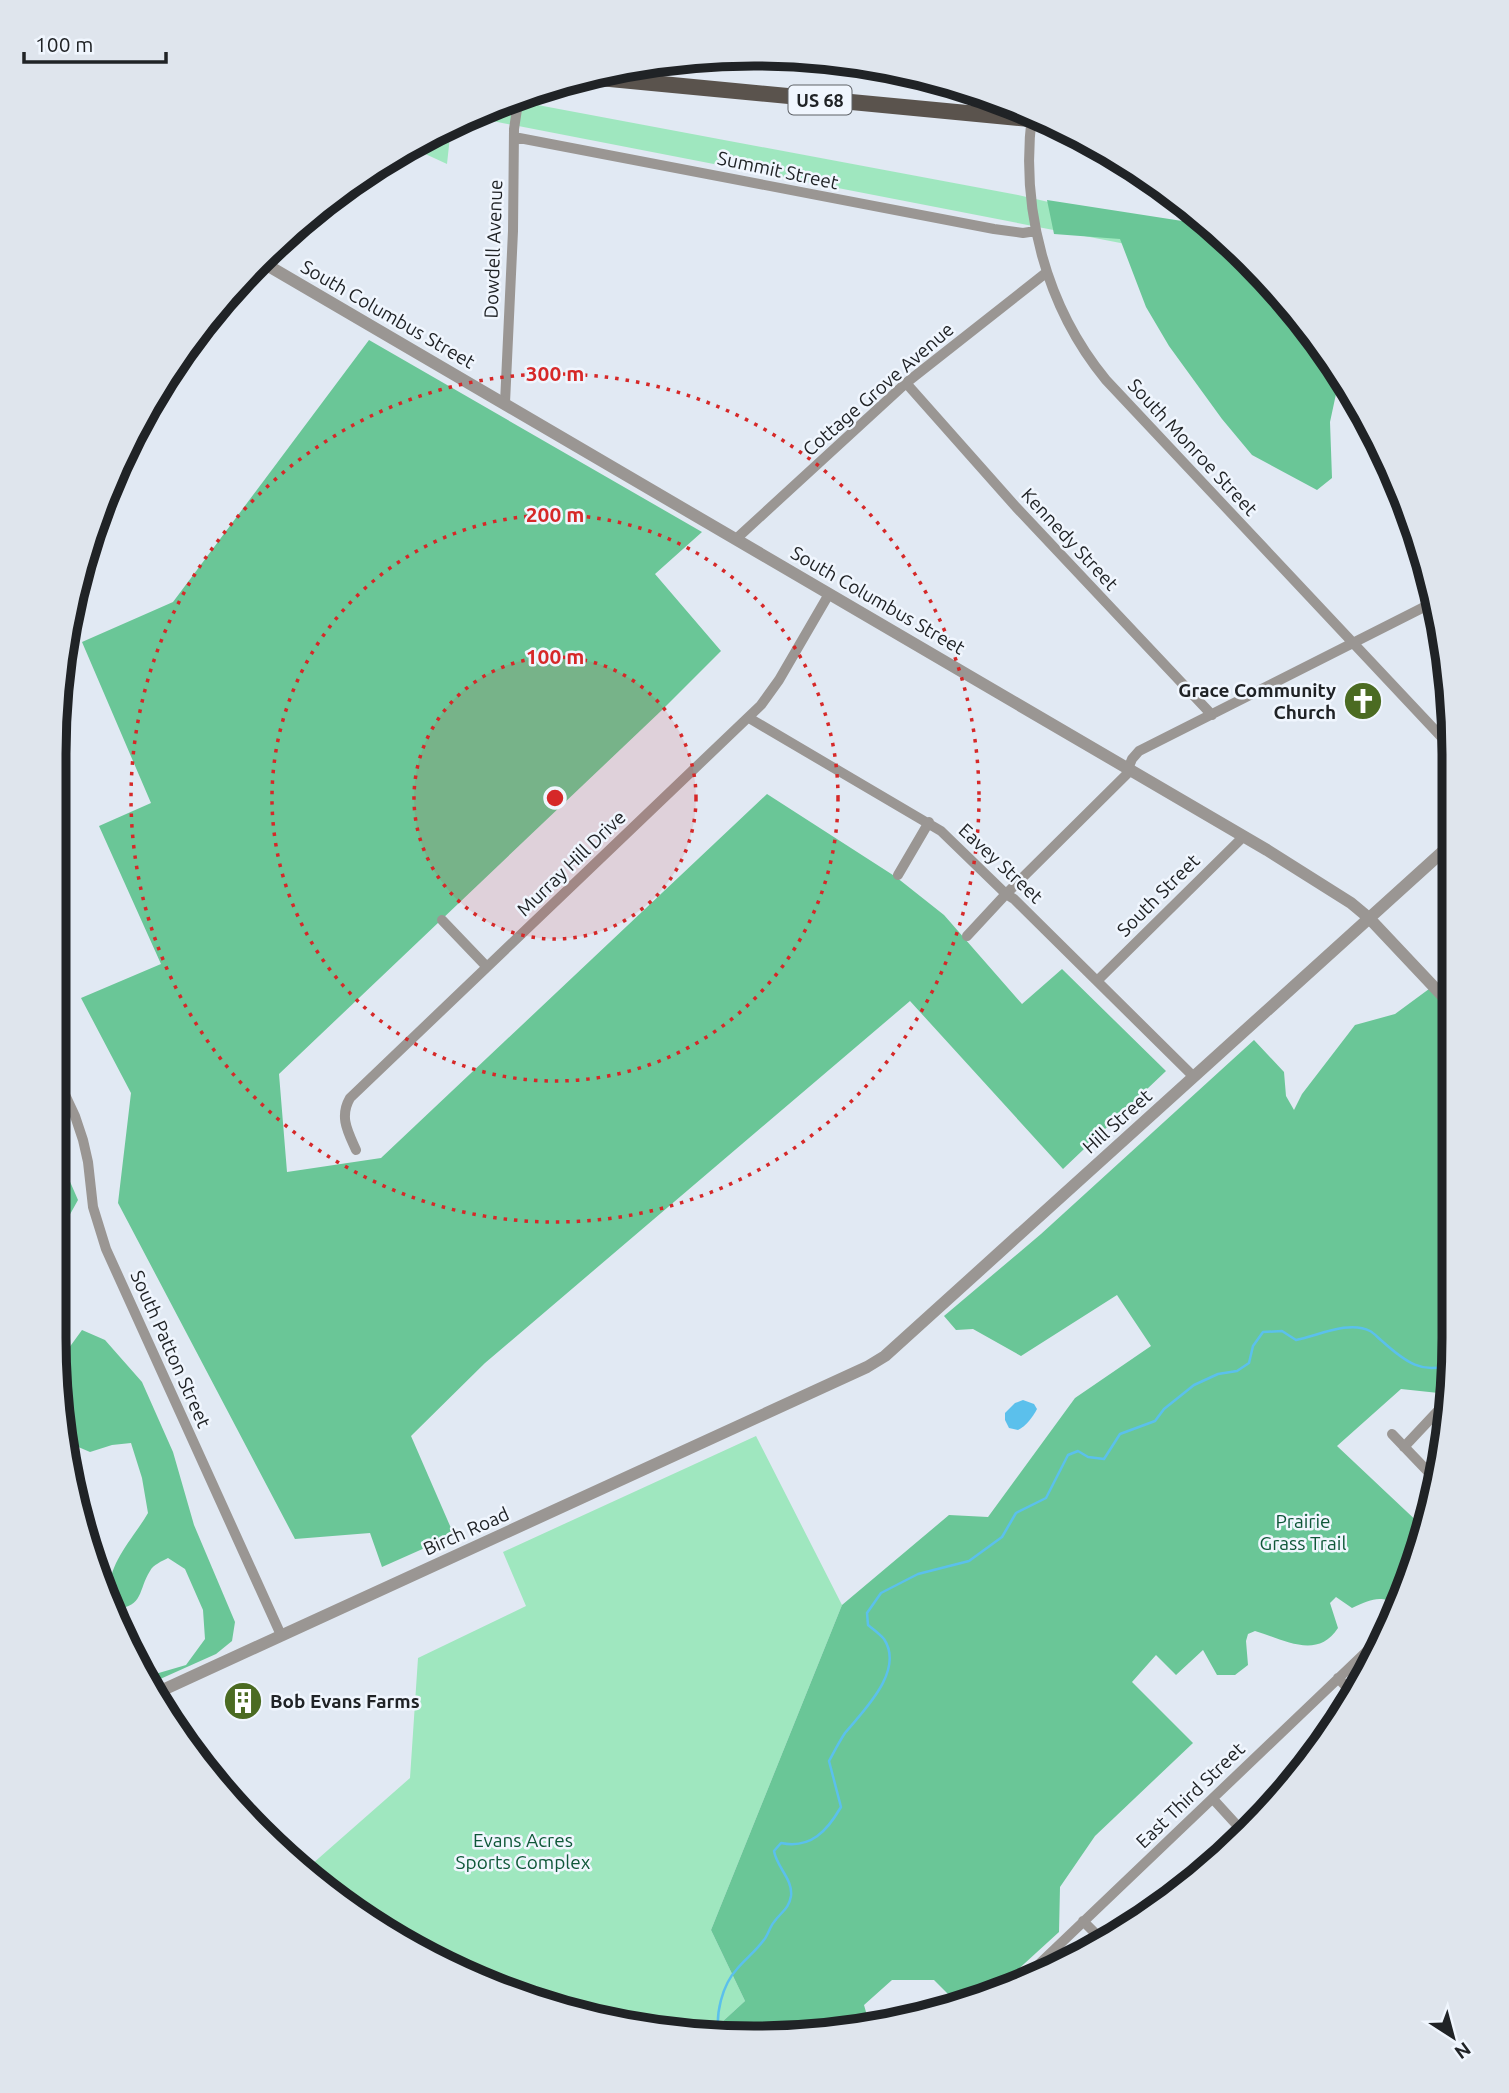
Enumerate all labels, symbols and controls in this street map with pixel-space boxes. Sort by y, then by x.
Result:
scale bar [24,21,166,65]
text: 100 m [35,32,93,56]
road number: US 68 [788,86,852,114]
street label: Summit Street [716,146,841,194]
street label: Dowdell Avenue [480,179,506,319]
street label: South Columbus Street [297,255,479,373]
street label: Cottage Grove Avenue [798,318,958,460]
text: 300 m [526,361,584,385]
street label: South Monroe Street [1124,374,1263,520]
street label: Kennedy Street [1017,483,1123,595]
text: 200 m [526,502,584,526]
street label: South Columbus Street [787,541,969,659]
text: 100 m [526,644,584,668]
place label: Grace Community Church [1178,679,1336,723]
church icon: Grace Community Church [1342,680,1384,722]
centre of rings [543,786,567,810]
street label: Murray Hill Drive [512,806,630,920]
street label: Eavey Street [954,819,1048,908]
street label: South Street [1112,849,1204,941]
street label: Hill Street [1078,1084,1156,1158]
street label: South Patton Street [126,1267,216,1432]
street label: Birch Road [420,1502,512,1560]
park label: Prairie Grass Trail [1260,1510,1346,1554]
building icon: Bob Evans Farms [222,1680,264,1722]
place label: Bob Evans Farms [270,1690,420,1712]
street label: East Third Street [1131,1737,1249,1852]
park label: Evans Acres Sports Complex [456,1829,591,1873]
north arrow [1418,2002,1488,2072]
text: N [1451,2038,1475,2064]

